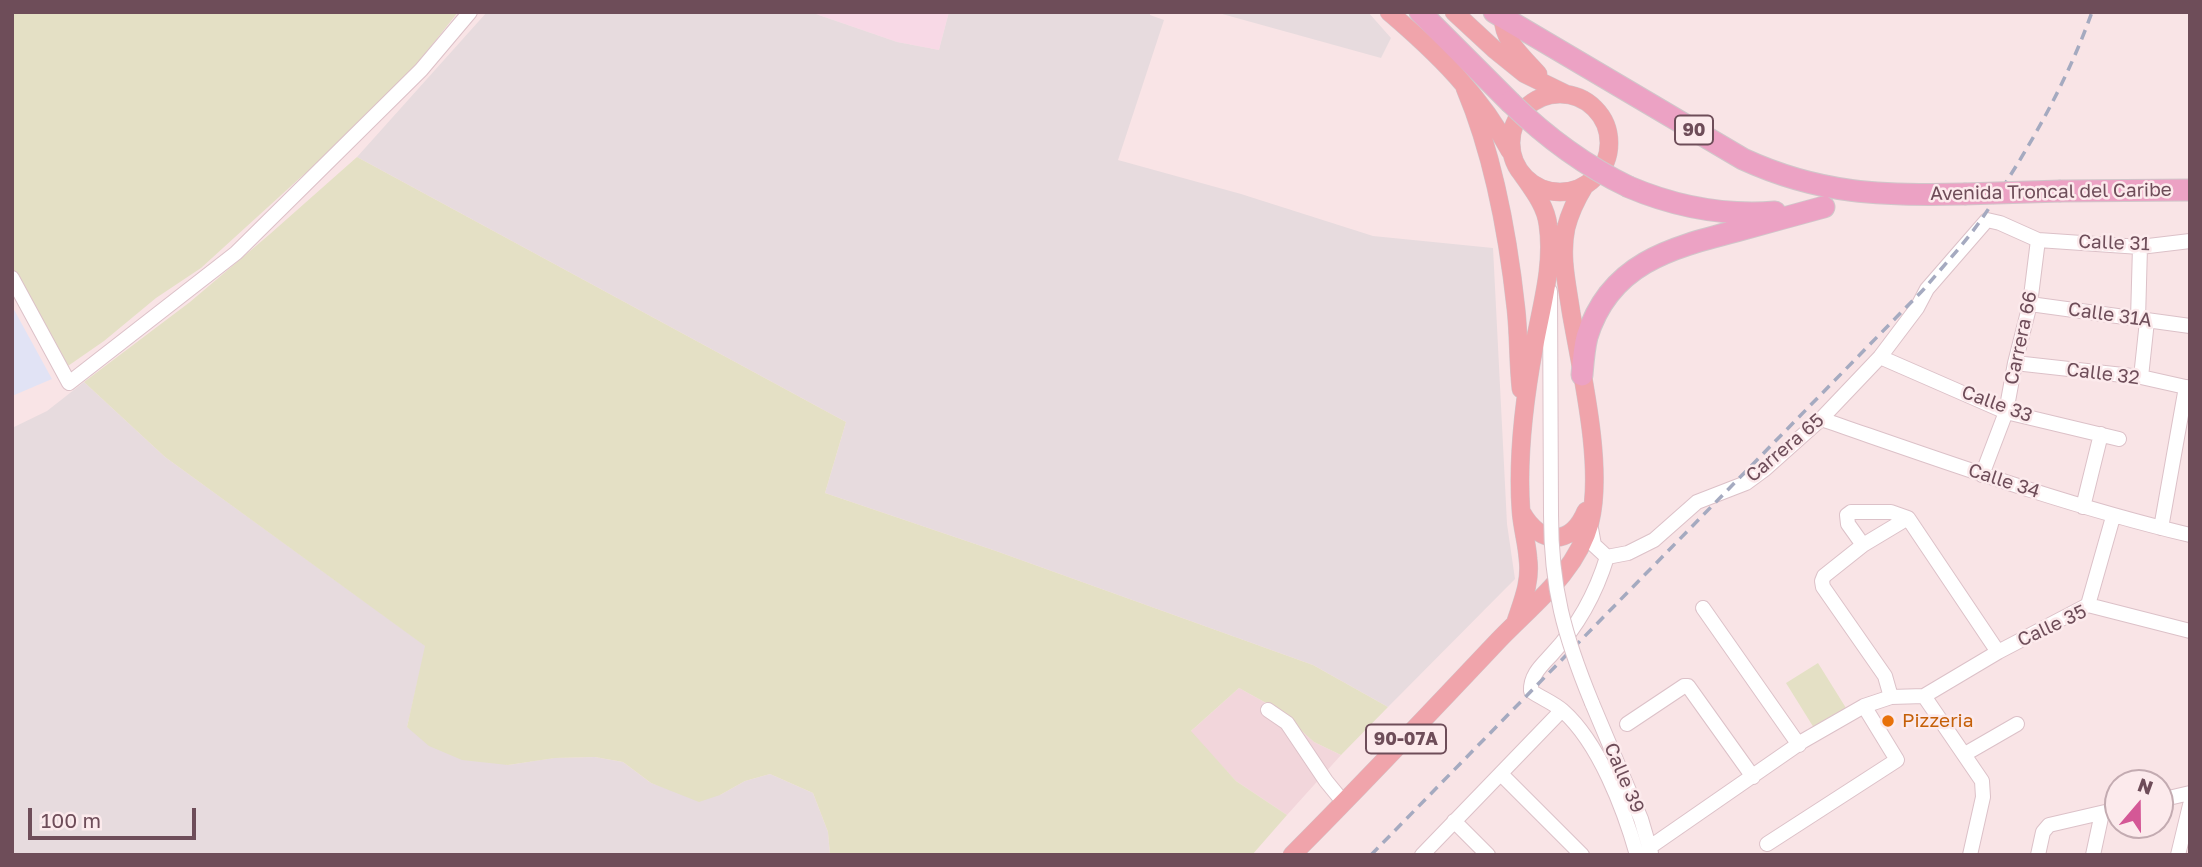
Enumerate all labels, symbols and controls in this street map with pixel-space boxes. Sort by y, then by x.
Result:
road number: 90 [1675,116,1713,145]
street label: Avenida Troncal del Caribe [1930,178,2172,206]
street label: Calle 31 [2078,230,2150,256]
street label: Carrera 66 [2000,289,2042,387]
street label: Calle 31A [2067,298,2153,332]
street label: Calle 32 [2065,358,2141,390]
street label: Calle 33 [1959,381,2035,427]
street label: Carrera 65 [1741,409,1829,487]
street label: Calle 34 [1965,459,2043,503]
street label: Calle 35 [2014,600,2090,652]
place label: Pizzeria [1902,710,1973,732]
marker: Pizzeria [1880,713,1896,729]
road number: 90-07A [1366,724,1446,754]
street label: Calle 39 [1599,739,1649,817]
north arrow [2104,769,2174,839]
text: N [2135,772,2156,799]
scale bar [32,794,200,838]
text: 100 m [41,807,101,833]

